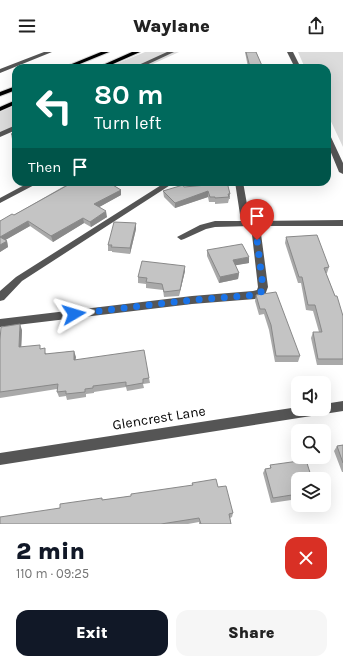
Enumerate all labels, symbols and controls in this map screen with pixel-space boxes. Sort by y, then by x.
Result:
icon: menu [16,15,38,37]
text: Waylane [133,15,210,37]
icon: share [305,15,327,37]
text: 80 m [94,78,163,111]
icon: left [28,80,80,132]
text: Turn left [94,112,162,134]
icon: arrive [69,156,91,178]
text: Then [28,158,61,176]
pin [240,199,274,240]
icon: arrive [246,205,268,227]
position arrow [53,293,95,335]
map controls [291,376,331,512]
button: sound [291,376,331,416]
street label: Glencrest Lane [111,402,207,434]
button: search [291,424,331,464]
button: layers [291,472,331,512]
text: 2 min [16,537,85,565]
button: close [285,537,327,579]
text: 110 m · 09:25 [16,566,89,581]
button: Exit [16,610,168,656]
button: Share [176,610,327,656]

